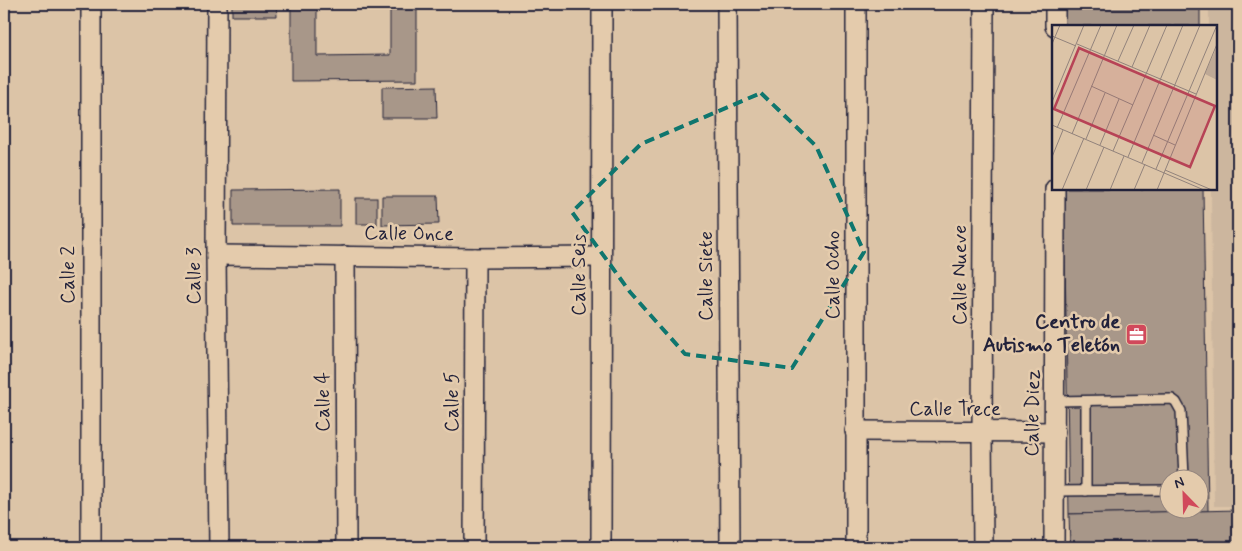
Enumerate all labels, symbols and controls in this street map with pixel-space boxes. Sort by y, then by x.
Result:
inset map [1052,25,1217,190]
street label: Calle Once [364,220,454,248]
street label: Calle Nueve [947,225,974,325]
street label: Calle Siete [693,231,720,321]
street label: Calle Ocho [820,231,847,319]
street label: Calle Seis [566,234,593,316]
street label: Calle 2 [55,246,82,304]
street label: Calle 3 [181,247,208,305]
place label: Centro de Autismo Teletón [983,309,1120,359]
office icon: Centro de Autismo Teletón [1124,322,1148,346]
street label: Calle Diez [1019,369,1047,457]
street label: Calle 4 [310,372,337,432]
street label: Calle 5 [439,372,466,432]
street label: Calle Trece [909,396,1001,423]
north arrow [1160,468,1210,518]
text: N [1172,473,1187,493]

